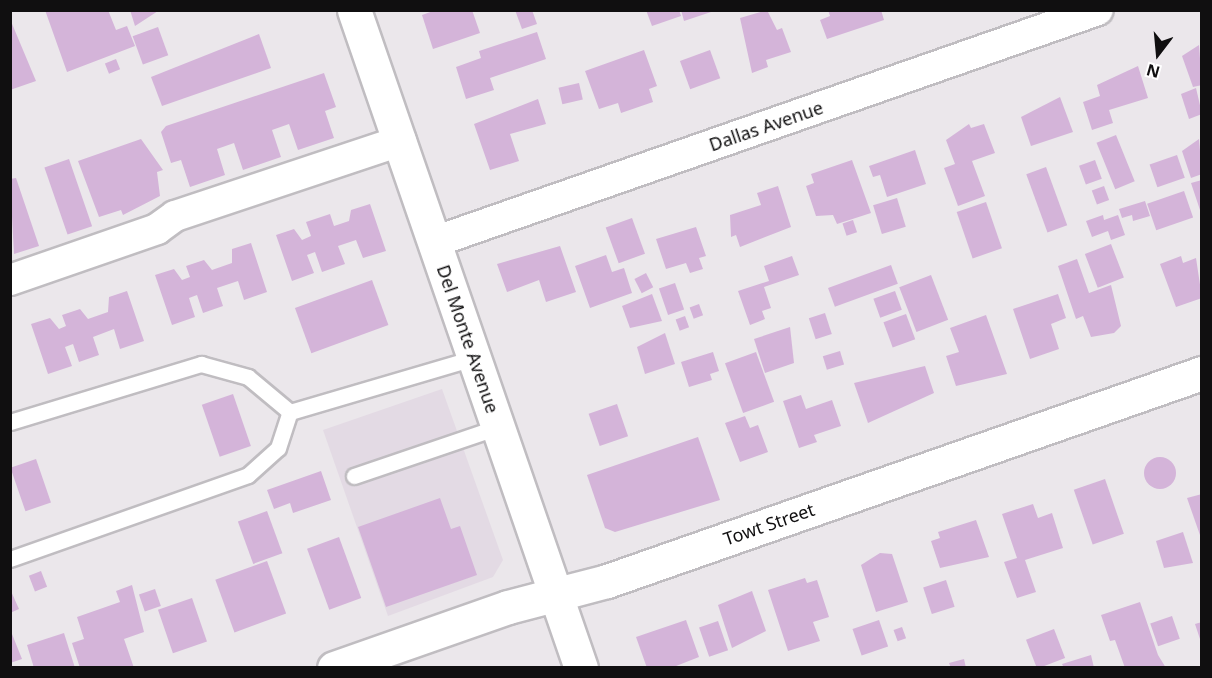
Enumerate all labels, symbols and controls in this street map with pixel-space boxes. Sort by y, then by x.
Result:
north arrow [1128,24,1188,84]
text: N [1144,59,1162,84]
street label: Dallas Avenue [706,96,826,156]
street label: Del Monte Avenue [432,262,504,416]
street label: Towt Street [721,498,817,550]

